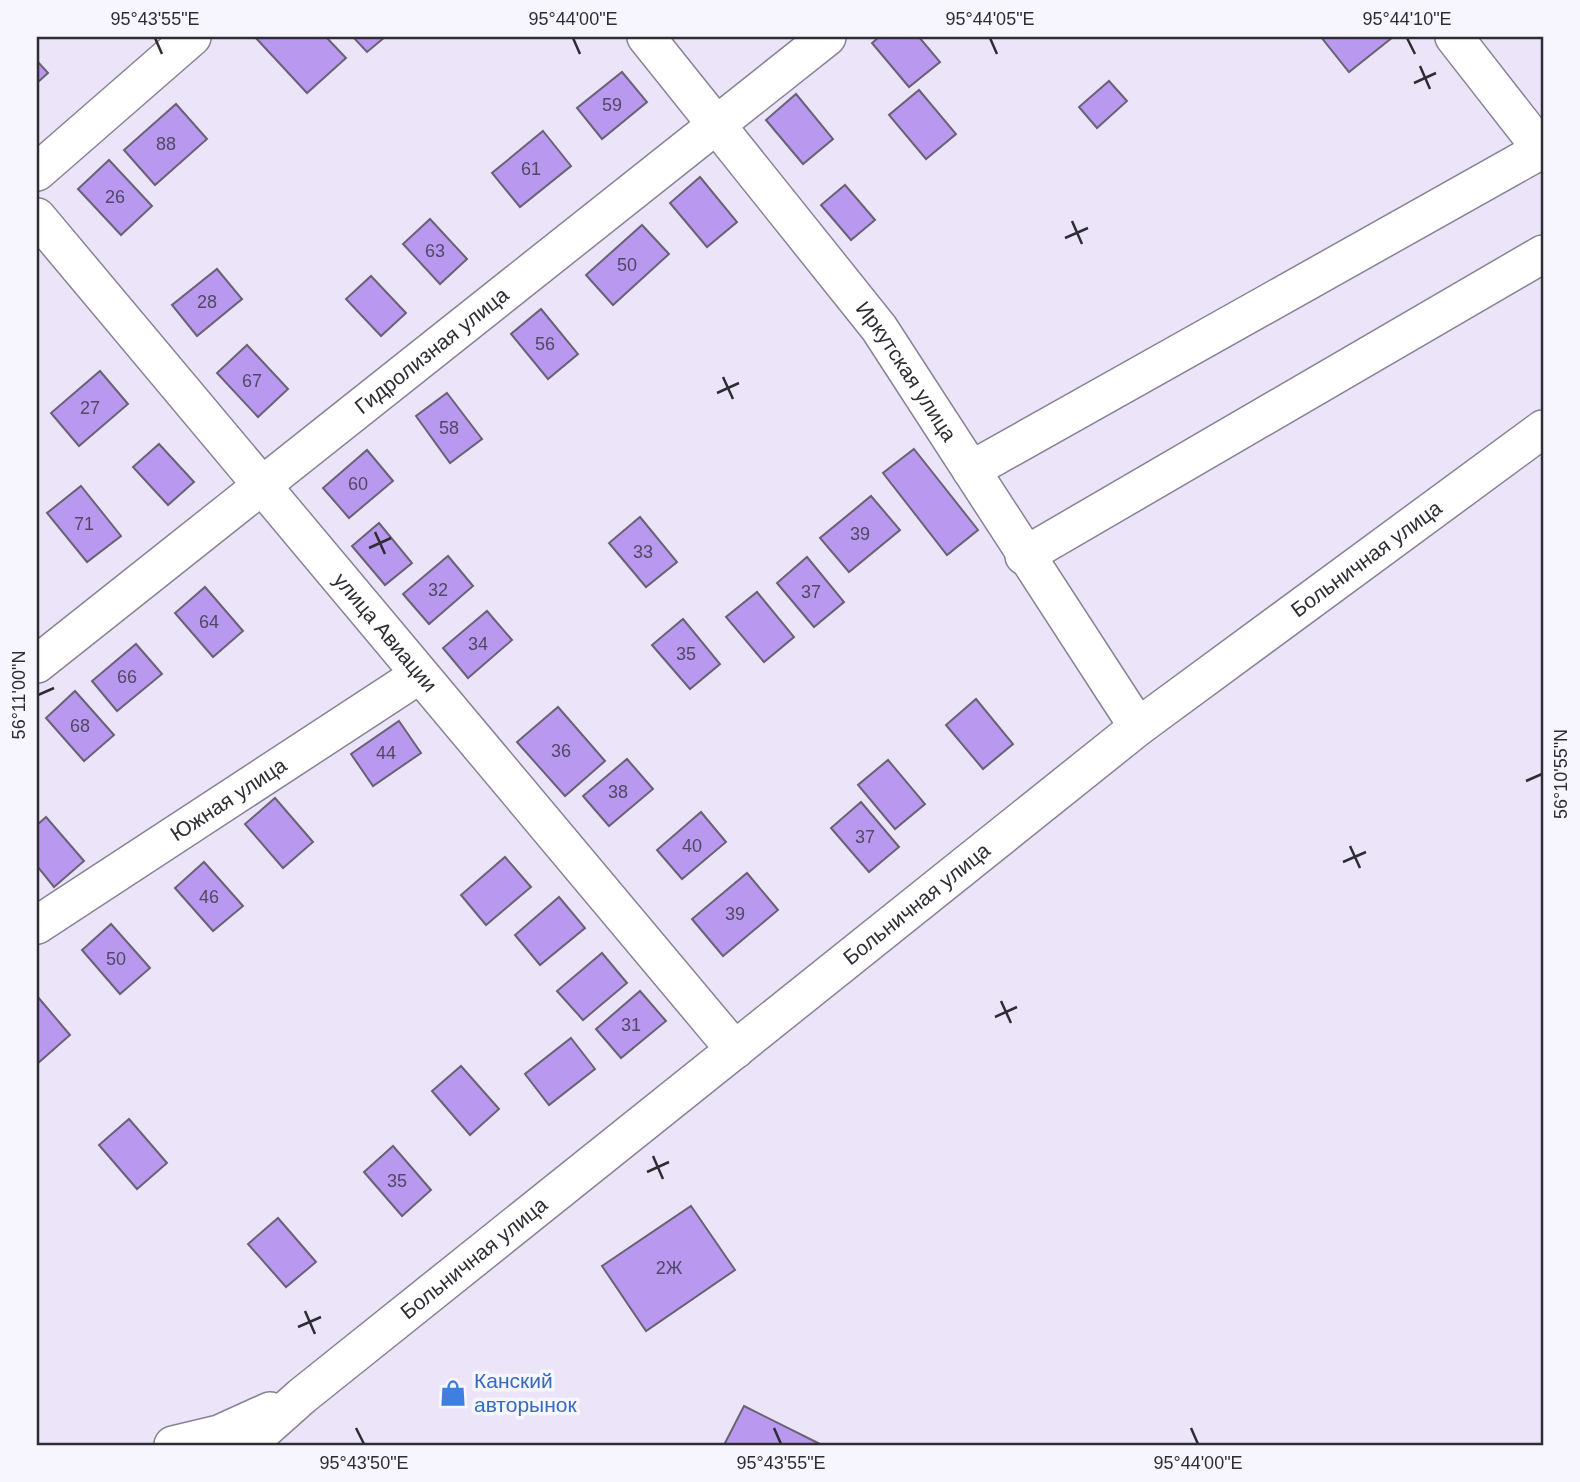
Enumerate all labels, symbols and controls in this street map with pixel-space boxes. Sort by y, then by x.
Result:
text: 95°43'55"E [110,9,200,29]
text: 95°44'00"E [528,9,618,29]
text: 95°44'05"E [945,9,1035,29]
text: 95°44'10"E [1362,9,1452,29]
house number: 59 [602,95,622,115]
house number: 88 [156,134,176,154]
house number: 61 [521,159,541,179]
house number: 26 [105,187,125,207]
house number: 63 [425,241,445,261]
house number: 50 [617,255,637,275]
street label: Гидролизная улица [350,282,513,418]
house number: 28 [197,292,217,312]
street label: Иркутская улица [852,297,961,446]
house number: 56 [535,334,555,354]
house number: 67 [242,371,262,391]
house number: 27 [80,398,100,418]
house number: 58 [439,418,459,438]
house number: 60 [348,474,368,494]
street label: Больничная улица [1287,495,1446,621]
house number: 71 [74,514,94,534]
house number: 39 [850,524,870,544]
house number: 33 [633,542,653,562]
street label: улица Авиации [329,568,442,696]
house number: 32 [428,580,448,600]
house number: 37 [801,582,821,602]
house number: 64 [199,612,219,632]
house number: 34 [468,634,488,654]
house number: 35 [676,644,696,664]
text: 56°11'00"N [9,651,29,739]
house number: 66 [117,667,137,687]
house number: 68 [70,716,90,736]
text: 56°10'55"N [1551,729,1571,819]
house number: 36 [551,741,571,761]
house number: 44 [376,743,396,763]
street label: Южная улица [166,753,291,845]
house number: 38 [608,782,628,802]
house number: 37 [855,827,875,847]
house number: 40 [682,836,702,856]
street label: Больничная улица [839,838,994,969]
house number: 46 [199,887,219,907]
house number: 39 [725,904,745,924]
house number: 50 [106,949,126,969]
house number: 31 [621,1015,641,1035]
house number: 35 [387,1171,407,1191]
street label: Больничная улица [396,1192,552,1323]
house number: 2Ж [656,1258,683,1278]
place label: Канский авторынок [474,1369,577,1416]
shop icon: Канский авторынок [438,1378,468,1408]
text: 95°43'50"E [319,1453,409,1473]
text: 95°43'55"E [736,1453,826,1473]
text: 95°44'00"E [1153,1453,1243,1473]

